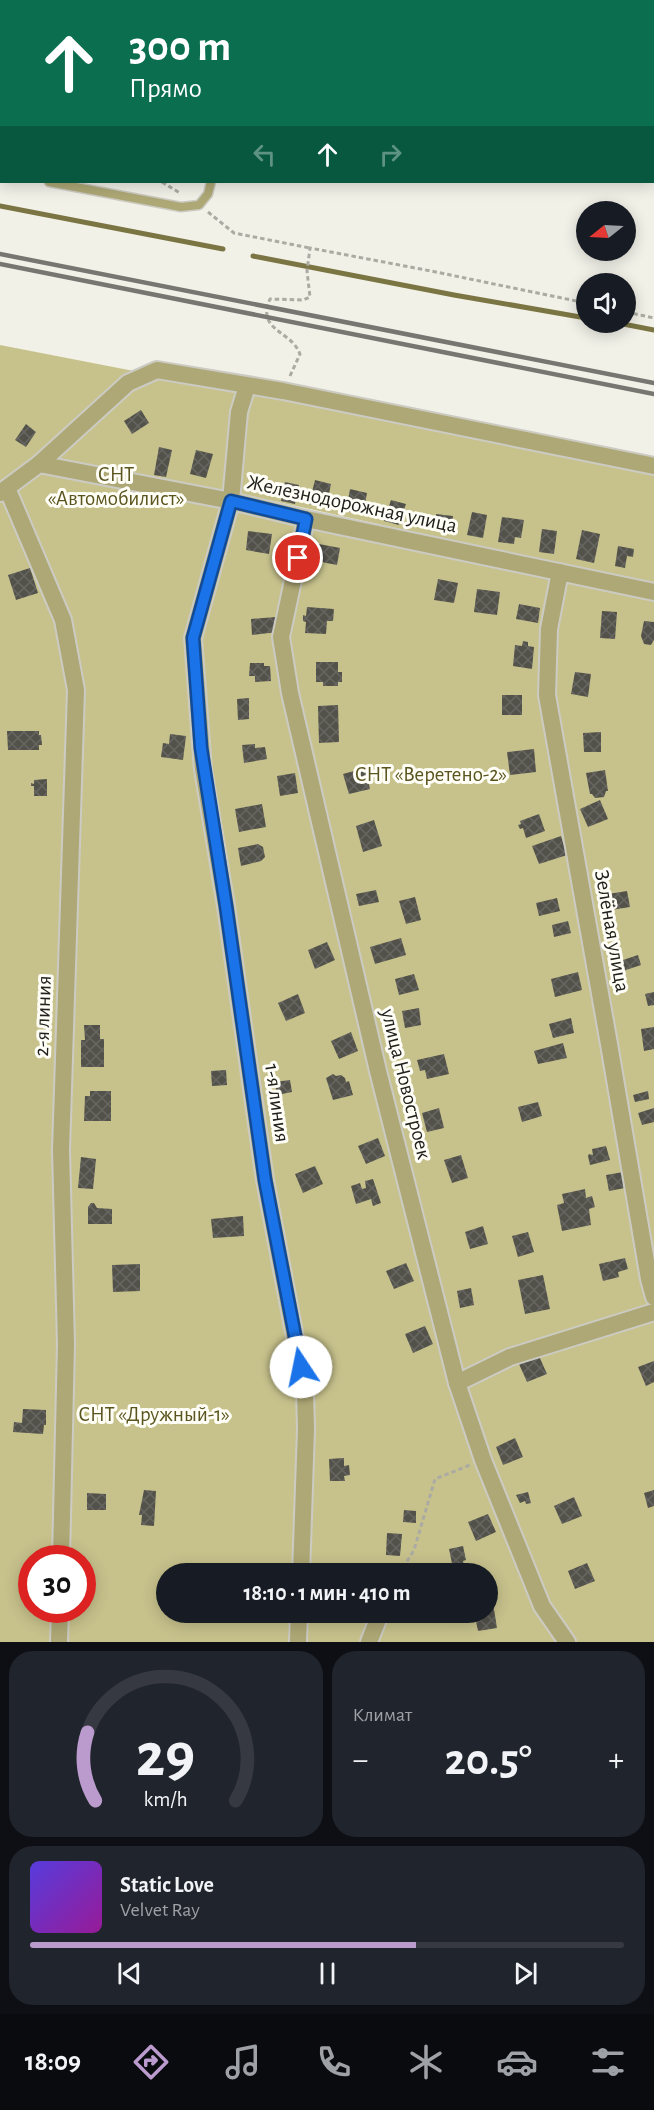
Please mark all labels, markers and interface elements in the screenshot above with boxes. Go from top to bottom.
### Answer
icon: ahead [30,24,108,102]
text: 300 m [129,26,231,68]
text: Прямо [129,75,202,102]
icon: left [248,138,281,171]
icon: ahead [311,138,344,171]
icon: right [374,138,407,171]
north arrow [576,201,636,261]
map controls [576,201,636,333]
button: sound [576,273,636,333]
park label: СНТ «Автомобилист» [47,464,185,509]
street label: Железнодорожная улица [245,471,459,537]
pin [272,532,323,583]
icon: arrive [281,541,314,574]
park label: СНТ «Веретено-2» [355,764,507,785]
street label: Зелёная улица [591,868,633,994]
street label: 2-я линия [31,975,55,1057]
street label: улица Новостроек [377,1006,435,1162]
street label: 1-я линия [261,1062,293,1144]
position arrow [269,1335,333,1399]
park label: СНТ «Дружный-1» [78,1404,230,1425]
speed limit sign: 30 [18,1545,96,1623]
text: 18:10 · 1 мин · 410 m [243,1582,411,1604]
text: Климат [353,1705,412,1725]
text: 29 [136,1725,196,1787]
text: 20.5° [444,1738,532,1783]
text: − [353,1744,368,1777]
text: + [608,1744,624,1777]
text: km/h [144,1789,188,1810]
text: Static Love [120,1874,214,1896]
text: Velvet Ray [120,1900,200,1920]
icon: previous [113,1957,146,1990]
icon: pause [311,1957,344,1990]
icon: next [509,1957,542,1990]
icon: directions [130,2041,172,2083]
icon: music [222,2041,264,2083]
icon: phone [313,2041,355,2083]
icon: climate [405,2041,447,2083]
icon: car [496,2041,538,2083]
icon: filters [587,2041,629,2083]
text: 18:09 [25,2048,81,2075]

